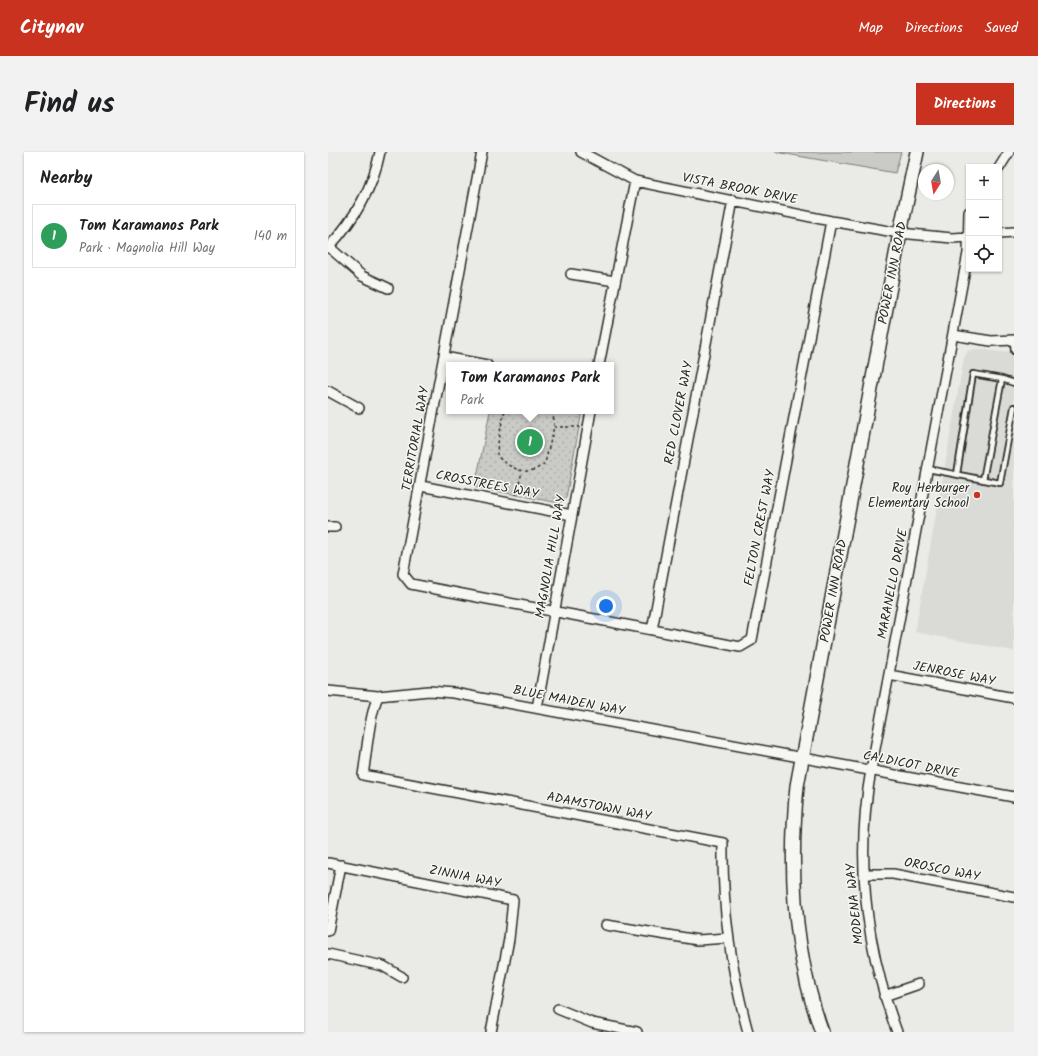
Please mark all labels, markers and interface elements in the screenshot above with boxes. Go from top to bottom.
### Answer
text: Citynav [20,13,83,43]
text: Map [858,17,883,39]
text: Directions [905,17,963,39]
text: Saved [985,17,1018,39]
text: Find us [24,82,115,127]
button: Directions [916,83,1014,125]
north arrow [918,164,954,200]
map controls [966,164,1002,272]
button: + [966,164,1002,200]
text: Nearby [40,165,92,192]
street label: VISTA BROOK DRIVE [680,168,800,211]
button: − [966,200,1002,236]
text: Tom Karamanos Park [79,214,218,238]
street label: POWER INN ROAD [873,220,913,326]
text: 1 [52,226,56,247]
text: 140 m [254,226,287,247]
button: locate [966,236,1002,272]
text: Park · Magnolia Hill Way [79,238,215,259]
street label: RED CLOVER WAY [659,359,699,466]
popup [446,362,614,414]
text: Tom Karamanos Park [460,366,600,390]
street label: TERRITORIAL WAY [396,384,436,493]
text: Park [460,390,484,411]
pin: 1 [517,427,543,457]
street label: CROSSTREES WAY [434,465,541,505]
street label: FELTON CREST WAY [738,468,782,588]
place label: Roy Herburger Elementary School [868,478,970,514]
marker: Roy Herburger Elementary School [972,490,982,500]
street label: MAGNOLIA HILL WAY [530,493,572,620]
street label: MARANELLO DRIVE [872,527,914,641]
street label: POWER INN ROAD [815,538,853,644]
your location [596,596,616,616]
street label: JENROSE WAY [911,656,997,692]
street label: BLUE MAIDEN WAY [511,680,627,722]
street label: CALDICOT DRIVE [861,745,961,785]
street label: ADAMSTOWN WAY [545,787,654,828]
street label: OROSCO WAY [902,852,982,888]
street label: ZINNIA WAY [427,860,503,894]
street label: MODENA WAY [840,862,870,946]

